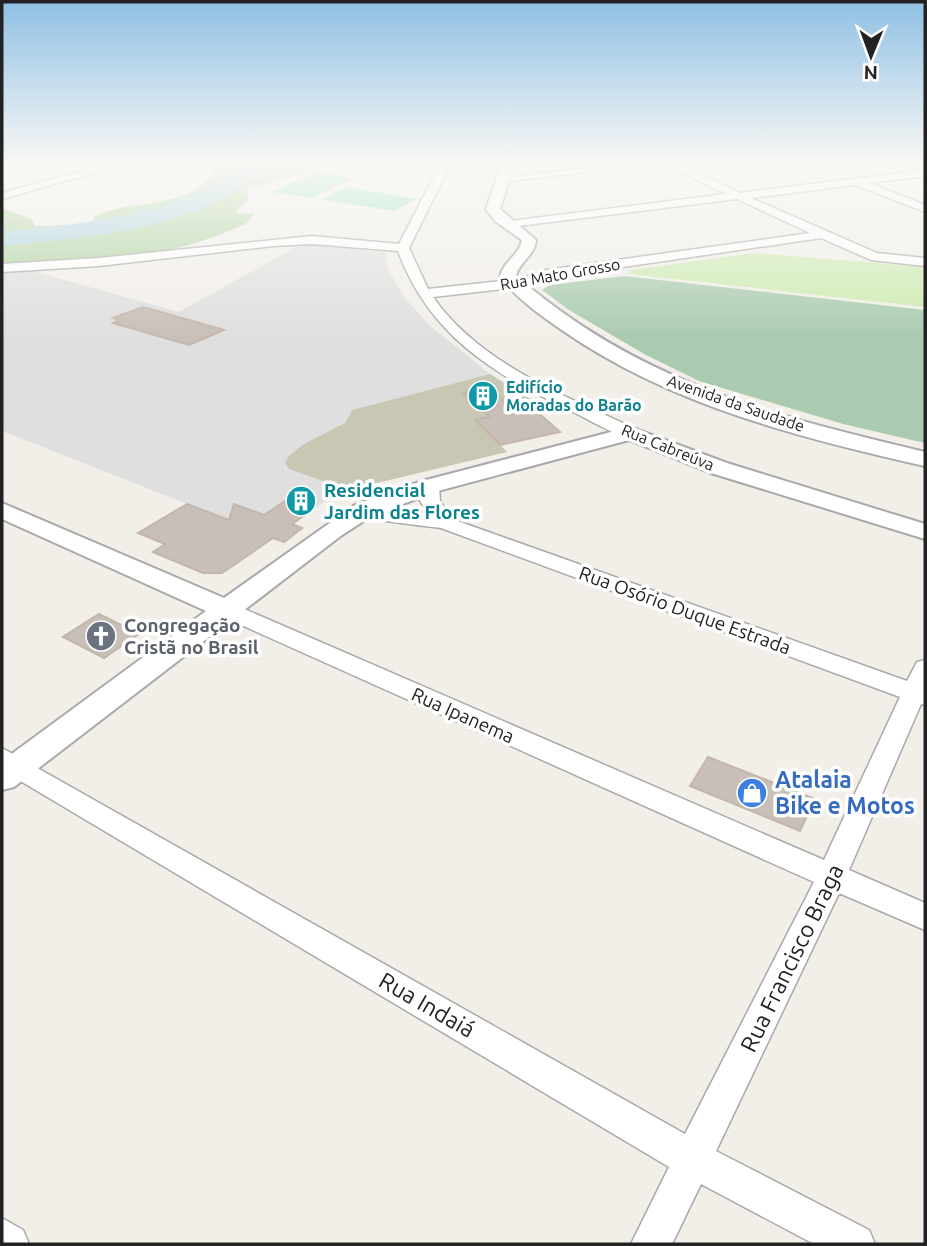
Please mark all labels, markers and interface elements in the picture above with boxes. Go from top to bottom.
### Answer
north arrow [836,21,906,91]
text: N [863,62,878,84]
street label: Rua Mato Grosso [499,255,621,293]
street label: Avenida da Saudade [665,371,807,435]
place label: Edifício Moradas do Barão [506,378,642,414]
building icon: Edifício Moradas do Barão [466,379,500,413]
street label: Rua Cabreúva [619,420,717,474]
place label: Residencial Jardim das Flores [324,479,480,523]
building icon: Residencial Jardim das Flores [284,484,318,518]
street label: Rua Osório Duque Estrada [576,561,794,659]
place label: Congregação Cristã no Brasil [124,614,259,658]
church icon: Congregação Cristã no Brasil [84,619,118,653]
street label: Rua Ipanema [408,683,518,747]
place label: Atalaia Bike e Motos [775,767,915,818]
shop icon: Atalaia Bike e Motos [735,776,769,810]
street label: Rua Francisco Braga [735,860,848,1056]
street label: Rua Indaiá [375,967,480,1042]

